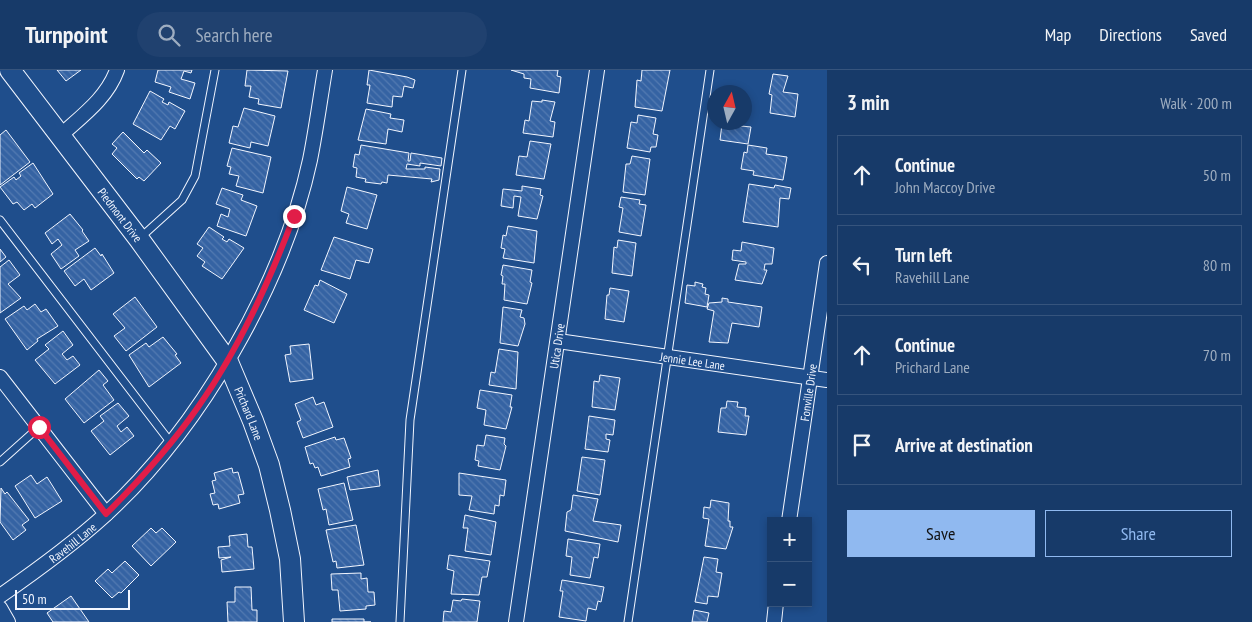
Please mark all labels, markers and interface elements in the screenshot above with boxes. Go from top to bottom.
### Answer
search box [137,12,487,57]
text: Turnpoint [25,19,107,50]
icon: search [155,21,183,49]
text: Search here [195,23,273,47]
text: Map [1045,23,1071,46]
text: Directions [1099,23,1162,46]
text: Saved [1190,23,1227,46]
north arrow [707,85,752,130]
text: 3 min [847,89,889,116]
text: Walk · 200 m [1160,93,1232,113]
text: Continue [895,153,955,177]
icon: ahead [848,161,876,189]
text: 50 m [1203,165,1231,185]
text: John Maccoy Drive [895,177,995,197]
street label: Piedmont Drive [95,185,146,245]
route end [283,205,306,228]
text: Turn left [895,243,952,267]
icon: left [848,251,876,279]
text: 80 m [1203,255,1231,275]
text: Ravehill Lane [895,267,970,287]
street label: Utica Drive [546,322,567,370]
text: Continue [895,333,955,357]
icon: ahead [848,341,876,369]
text: 70 m [1203,345,1231,365]
street label: Jennie Lee Lane [658,348,726,373]
text: Prichard Lane [895,357,970,377]
street label: Fonville Drive [796,363,820,422]
street label: Prichard Lane [232,384,267,442]
route start [28,416,51,439]
icon: arrive [848,431,876,459]
text: Arrive at destination [895,433,1033,457]
button: Save [847,510,1035,557]
button: Share [1045,510,1232,557]
map controls [767,517,812,607]
button: + [767,517,812,562]
street label: Ravehill Lane [46,519,99,566]
button: − [767,562,812,607]
scale bar [15,587,130,610]
text: 50 m [22,590,47,608]

